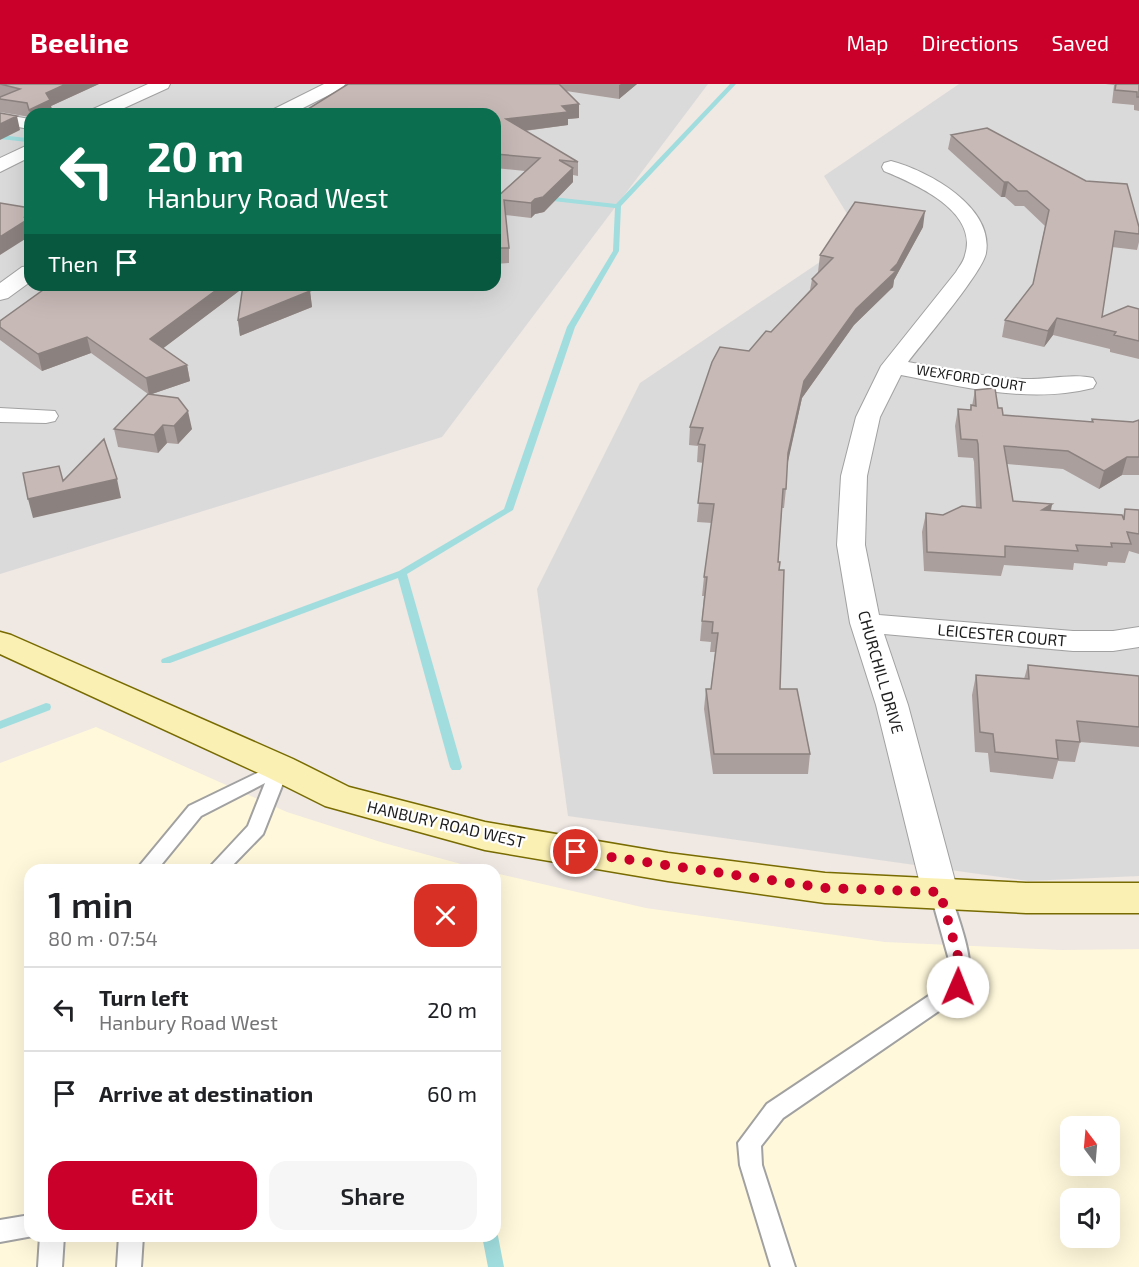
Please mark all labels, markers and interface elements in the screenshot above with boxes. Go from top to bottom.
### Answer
text: Beeline [30,25,129,59]
text: Map [846,30,889,55]
text: Directions [922,30,1018,55]
text: Saved [1051,30,1109,55]
text: 20 m [147,130,244,180]
icon: left [48,132,126,210]
text: Hanbury Road West [147,181,388,213]
icon: arrive [110,246,143,279]
text: Then [48,250,98,276]
street label: WEXFORD COURT [915,360,1027,395]
street label: CHURCHILL DRIVE [855,608,908,736]
street label: LEICESTER COURT [937,619,1067,650]
street label: HANBURY ROAD WEST [365,796,527,851]
pin [550,826,601,877]
icon: arrive [559,835,592,868]
text: 1 min [48,882,133,925]
button: close [414,884,477,947]
text: 80 m · 07:54 [48,926,158,950]
position arrow [926,955,990,1019]
text: Turn left [99,984,188,1010]
icon: left [48,993,81,1026]
text: 20 m [427,996,477,1022]
text: Hanbury Road West [99,1010,278,1034]
icon: arrive [48,1077,81,1110]
text: Arrive at destination [99,1080,313,1106]
text: 60 m [427,1080,477,1106]
north arrow [1060,1116,1120,1176]
map controls [1060,1116,1120,1248]
button: Exit [48,1161,257,1230]
button: Share [269,1161,477,1230]
button: sound [1060,1188,1120,1248]

